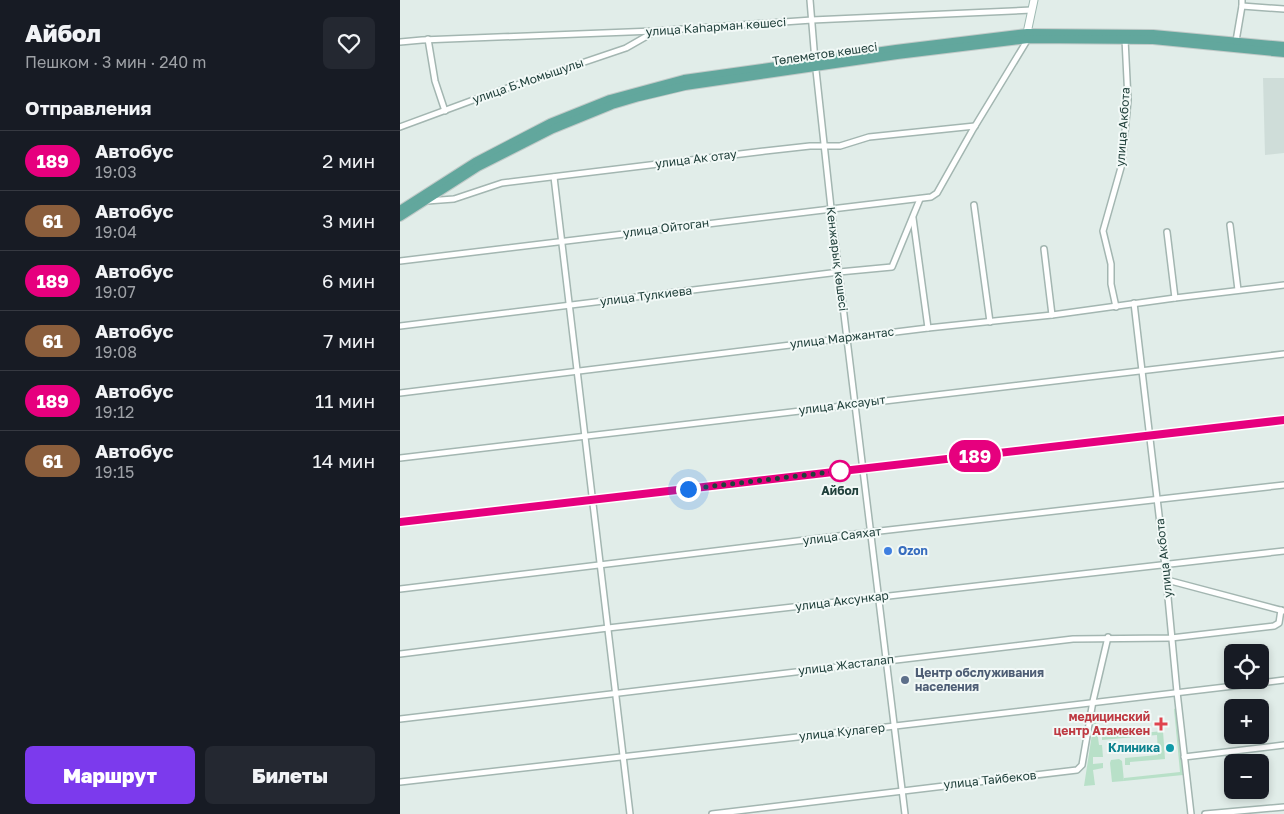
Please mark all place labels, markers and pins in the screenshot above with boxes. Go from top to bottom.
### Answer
marker: Айбол [829,460,851,482]
place label: Айбол [821,483,859,498]
place label: Ozon [898,543,928,558]
marker: Ozon [882,545,894,557]
place label: Центр обслуживания населения [915,665,1044,694]
marker: Центр обслуживания населения [899,674,911,686]
place label: медицинский центр Атамекен [1054,709,1150,738]
marker: медицинский центр Атамекен [1154,717,1168,731]
place label: Клиника [1108,740,1160,755]
marker: Клиника [1164,742,1176,754]

